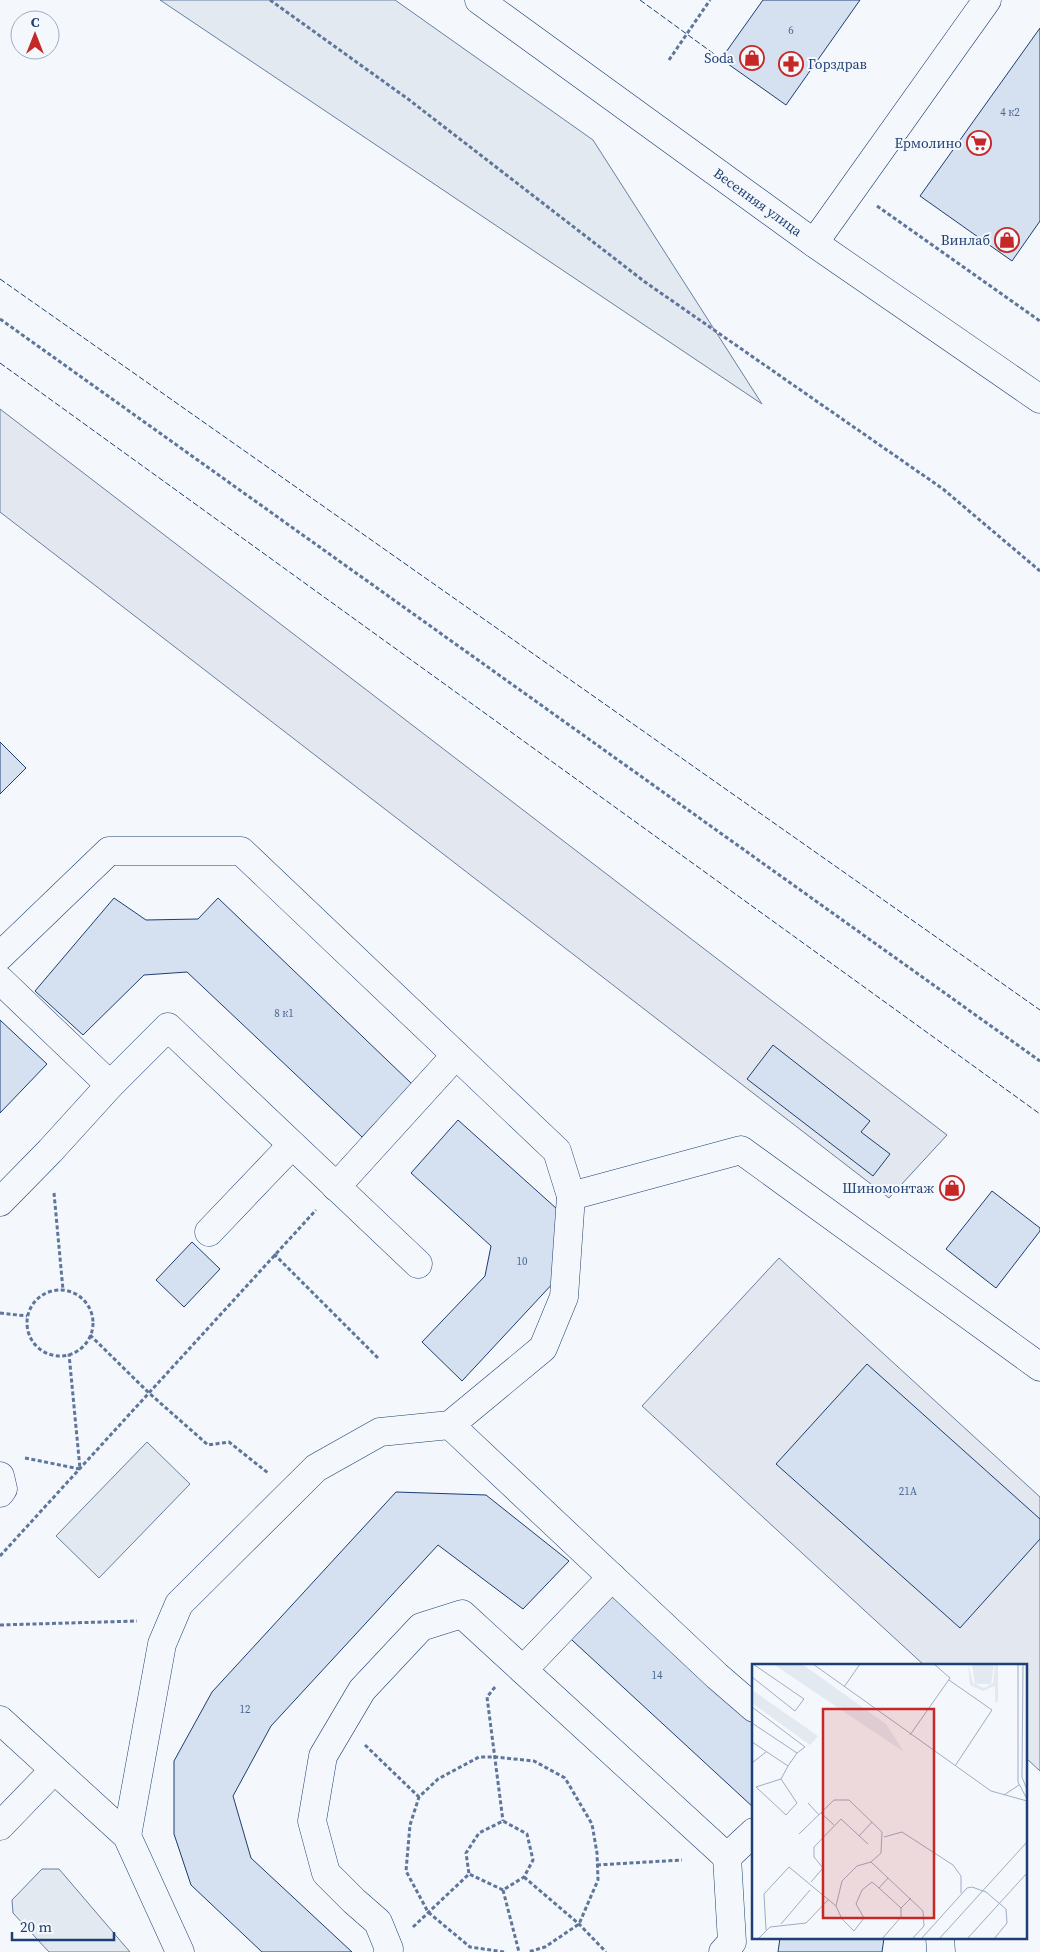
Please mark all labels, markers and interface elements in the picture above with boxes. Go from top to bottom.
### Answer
north arrow [10,10,60,60]
text: С [31,12,40,32]
house number: 6 [788,23,794,38]
shop icon: Soda [739,45,765,71]
place label: Soda [704,48,735,68]
pharmacy icon: Горздрав [778,51,804,77]
place label: Горздрав [808,54,867,74]
house number: 4 к2 [1000,105,1020,120]
supermarket icon: Ермолино [966,130,992,156]
place label: Ермолино [895,133,962,153]
street label: Весенняя улица [710,163,807,242]
shop icon: Винлаб [994,227,1020,253]
place label: Винлаб [941,230,990,250]
house number: 8 к1 [274,1006,294,1021]
shop icon: Шиномонтаж [939,1175,965,1201]
place label: Шиномонтаж [842,1178,934,1198]
house number: 10 [517,1254,528,1269]
house number: 21А [899,1484,918,1499]
inset map [752,1664,1028,1940]
house number: 14 [652,1668,663,1683]
house number: 12 [240,1702,251,1717]
scale bar [12,1910,115,1942]
text: 20 m [20,1916,52,1937]

